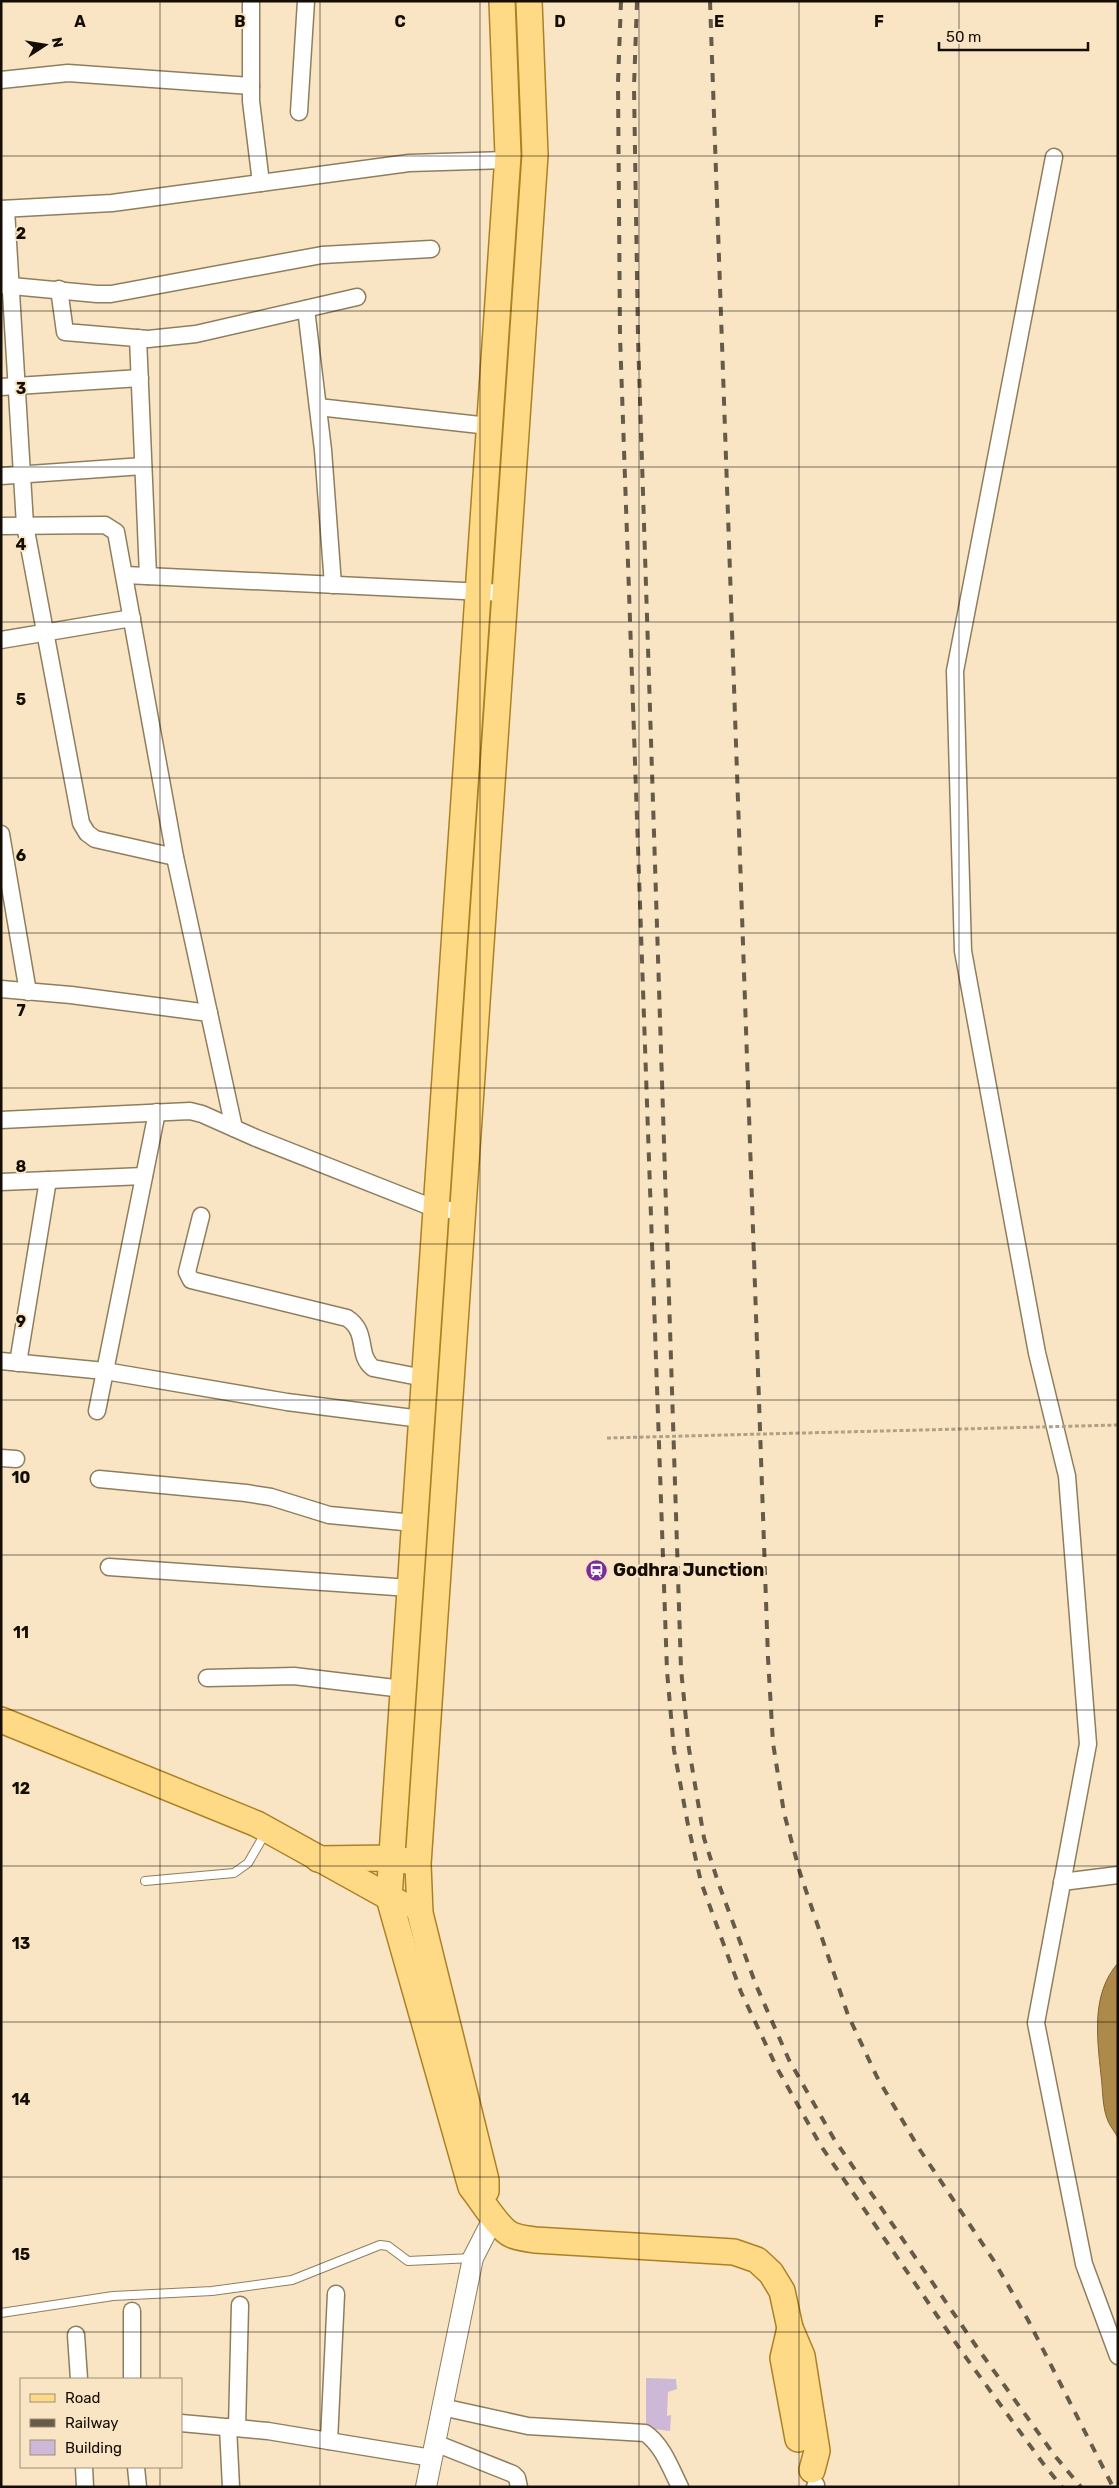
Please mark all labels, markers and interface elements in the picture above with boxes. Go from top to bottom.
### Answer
text: A [74,12,86,31]
text: B [234,12,246,31]
text: C [394,12,406,31]
text: D [554,12,566,31]
text: E [714,12,724,31]
text: F [874,12,884,31]
north arrow [20,20,70,70]
scale bar [939,20,1088,52]
text: 50 m [946,28,981,46]
text: N [48,36,67,49]
text: 2 [16,224,26,243]
text: 3 [16,379,26,398]
text: 4 [16,535,27,554]
text: 5 [16,690,26,709]
text: 6 [16,846,26,865]
text: 7 [16,1001,26,1020]
text: 8 [16,1157,27,1176]
text: 9 [16,1312,26,1331]
text: 10 [12,1468,31,1487]
station icon: Godhra Junction [585,1558,609,1582]
place label: Godhra Junction [613,1559,764,1581]
text: 11 [13,1623,29,1642]
text: 12 [12,1779,30,1798]
text: 13 [12,1934,30,1953]
text: 14 [12,2090,31,2109]
text: 15 [12,2245,30,2264]
legend [20,2378,182,2468]
text: Road [65,2389,101,2407]
text: Railway [65,2414,119,2432]
text: Building [65,2439,122,2457]

